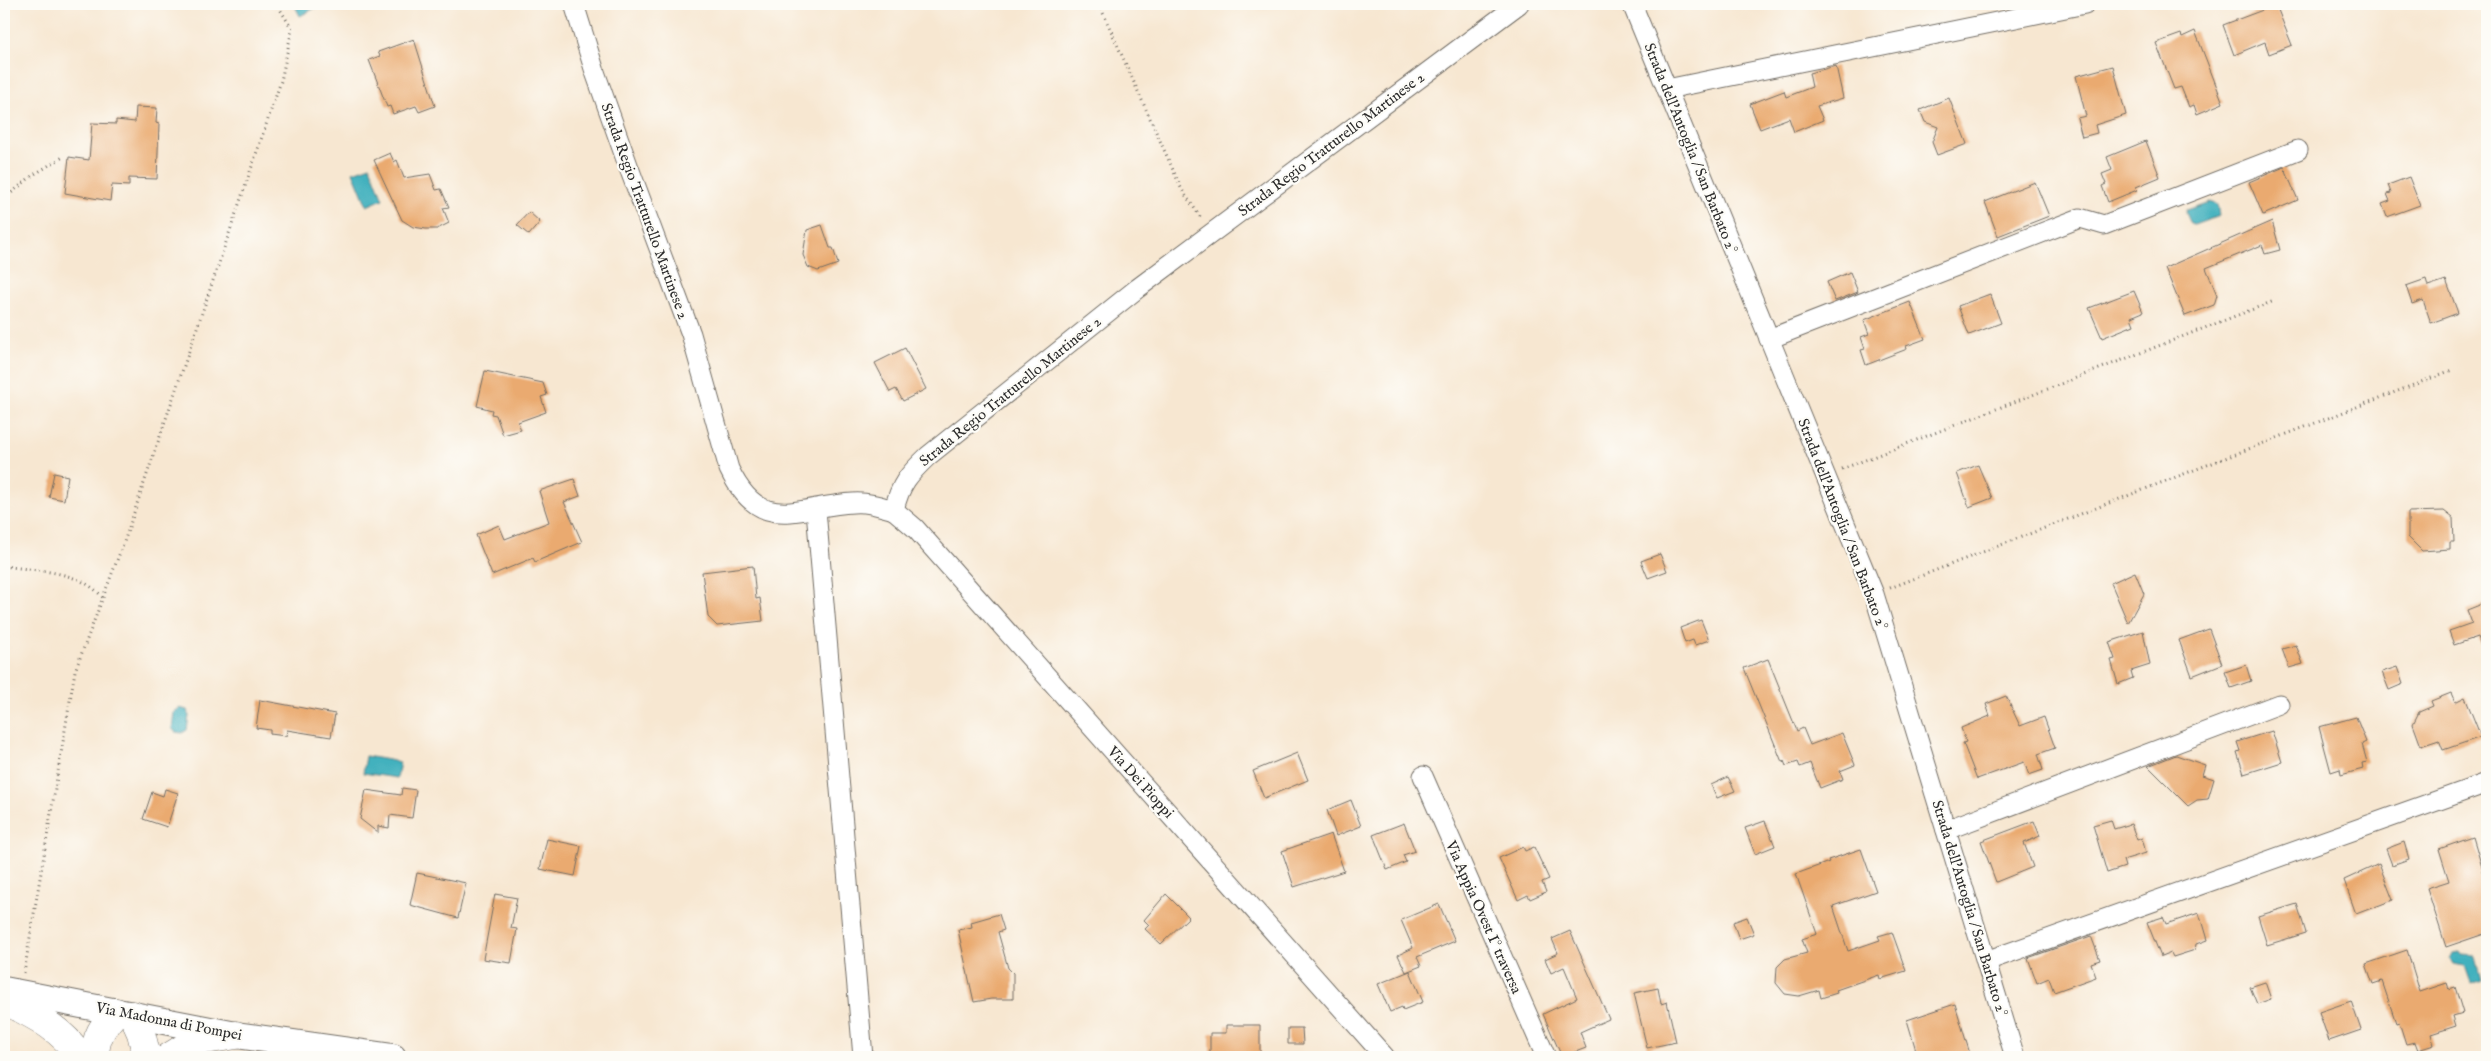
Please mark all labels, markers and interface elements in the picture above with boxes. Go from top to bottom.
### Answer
street label: Strada dell'Antoglia / San Barbato 2° [1640,40,1742,256]
street label: Strada Regio Tratturello Martinese 2 [1234,68,1428,221]
street label: Strada Regio Tratturello Martinese 2 [597,101,693,322]
street label: Strada Regio Tratturello Martinese 2 [916,312,1105,471]
street label: Strada dell'Antoglia / San Barbato 2° [1793,416,1892,633]
street label: Via Dei Pioppi [1103,742,1178,822]
street label: Strada dell'Antoglia / San Barbato 2° [1928,798,2012,1019]
street label: Via Appia Ovest I° traversa [1441,837,1526,997]
street label: Via Madonna di Pompei [93,998,244,1045]

